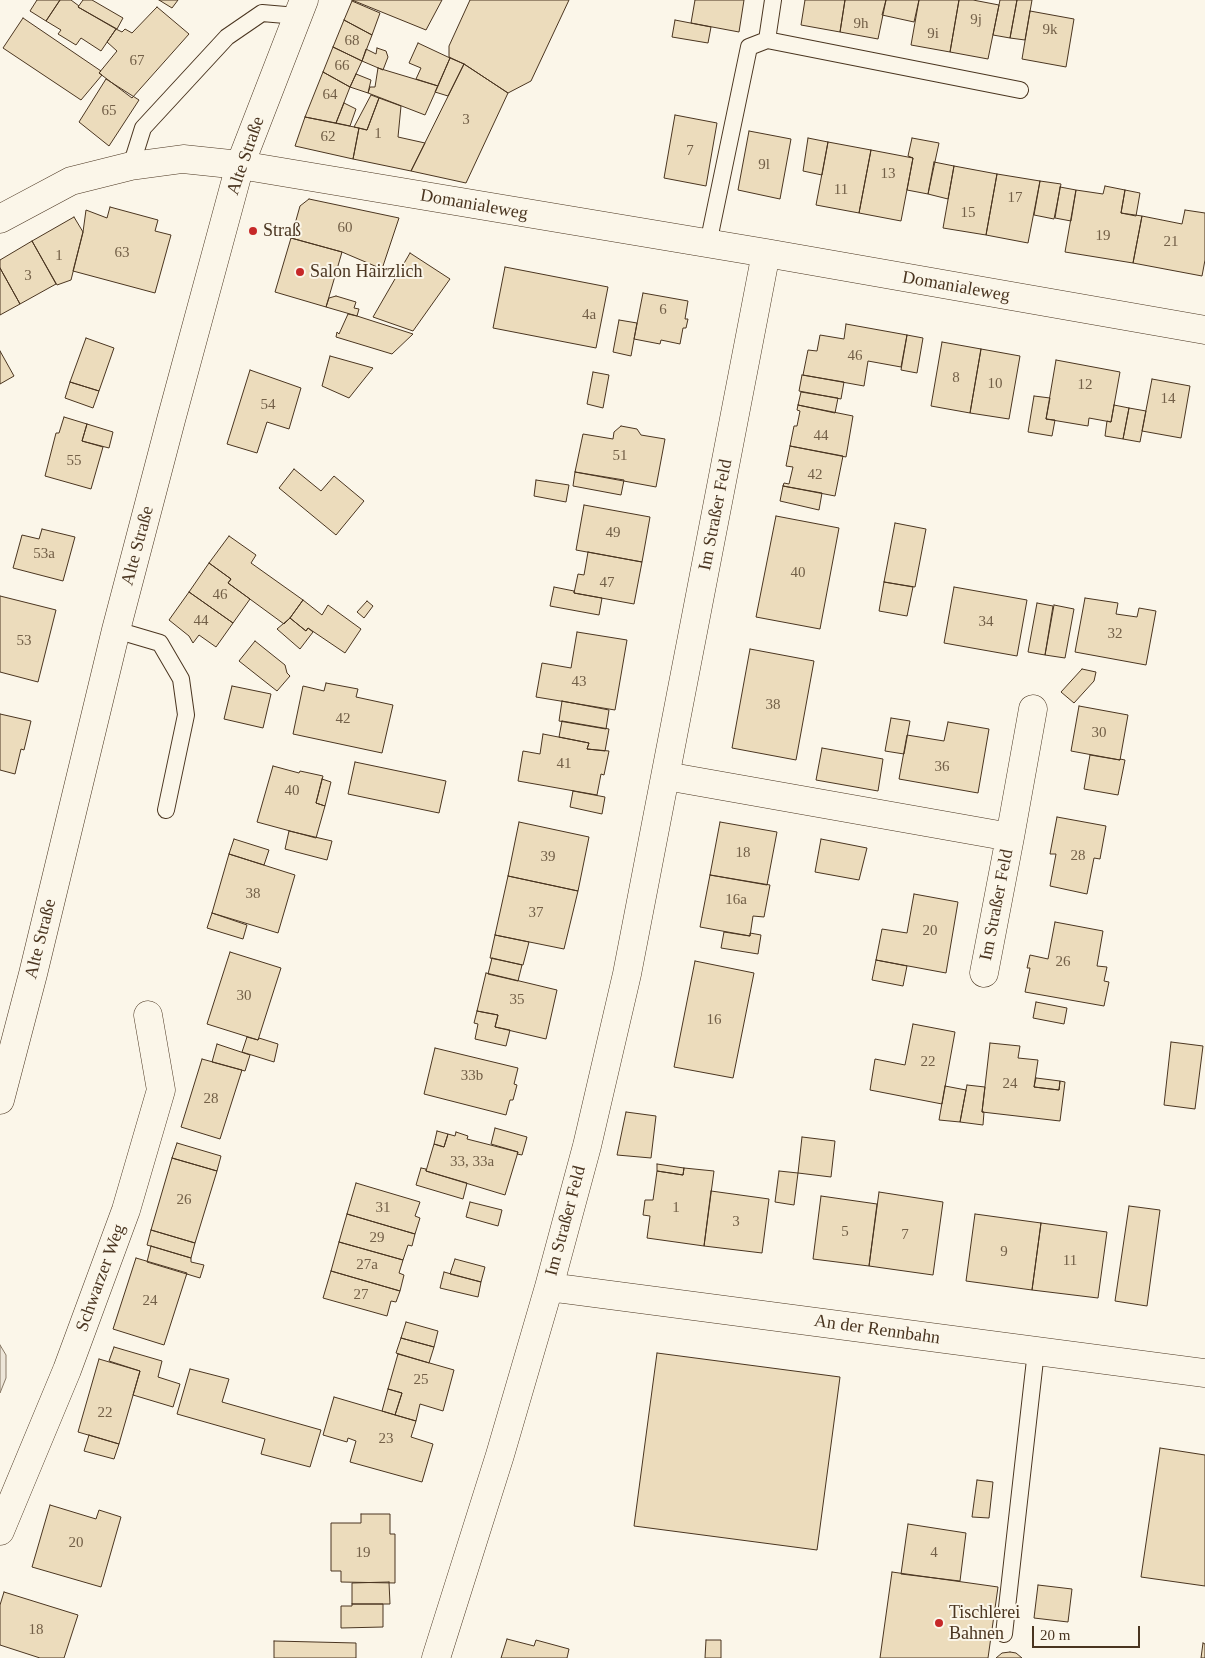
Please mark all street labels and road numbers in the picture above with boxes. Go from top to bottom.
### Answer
street label: Alte Straße [223,114,269,198]
street label: Domanialeweg [418,185,530,225]
street label: Domanialeweg [900,267,1012,307]
street label: Im Straßer Feld [695,457,737,573]
street label: Alte Straße [117,504,159,588]
street label: Im Straßer Feld [976,847,1018,963]
street label: Alte Straße [21,897,61,981]
street label: Im Straßer Feld [541,1164,591,1278]
street label: Schwarzer Weg [72,1221,130,1335]
street label: An der Rennbahn [813,1310,941,1350]

